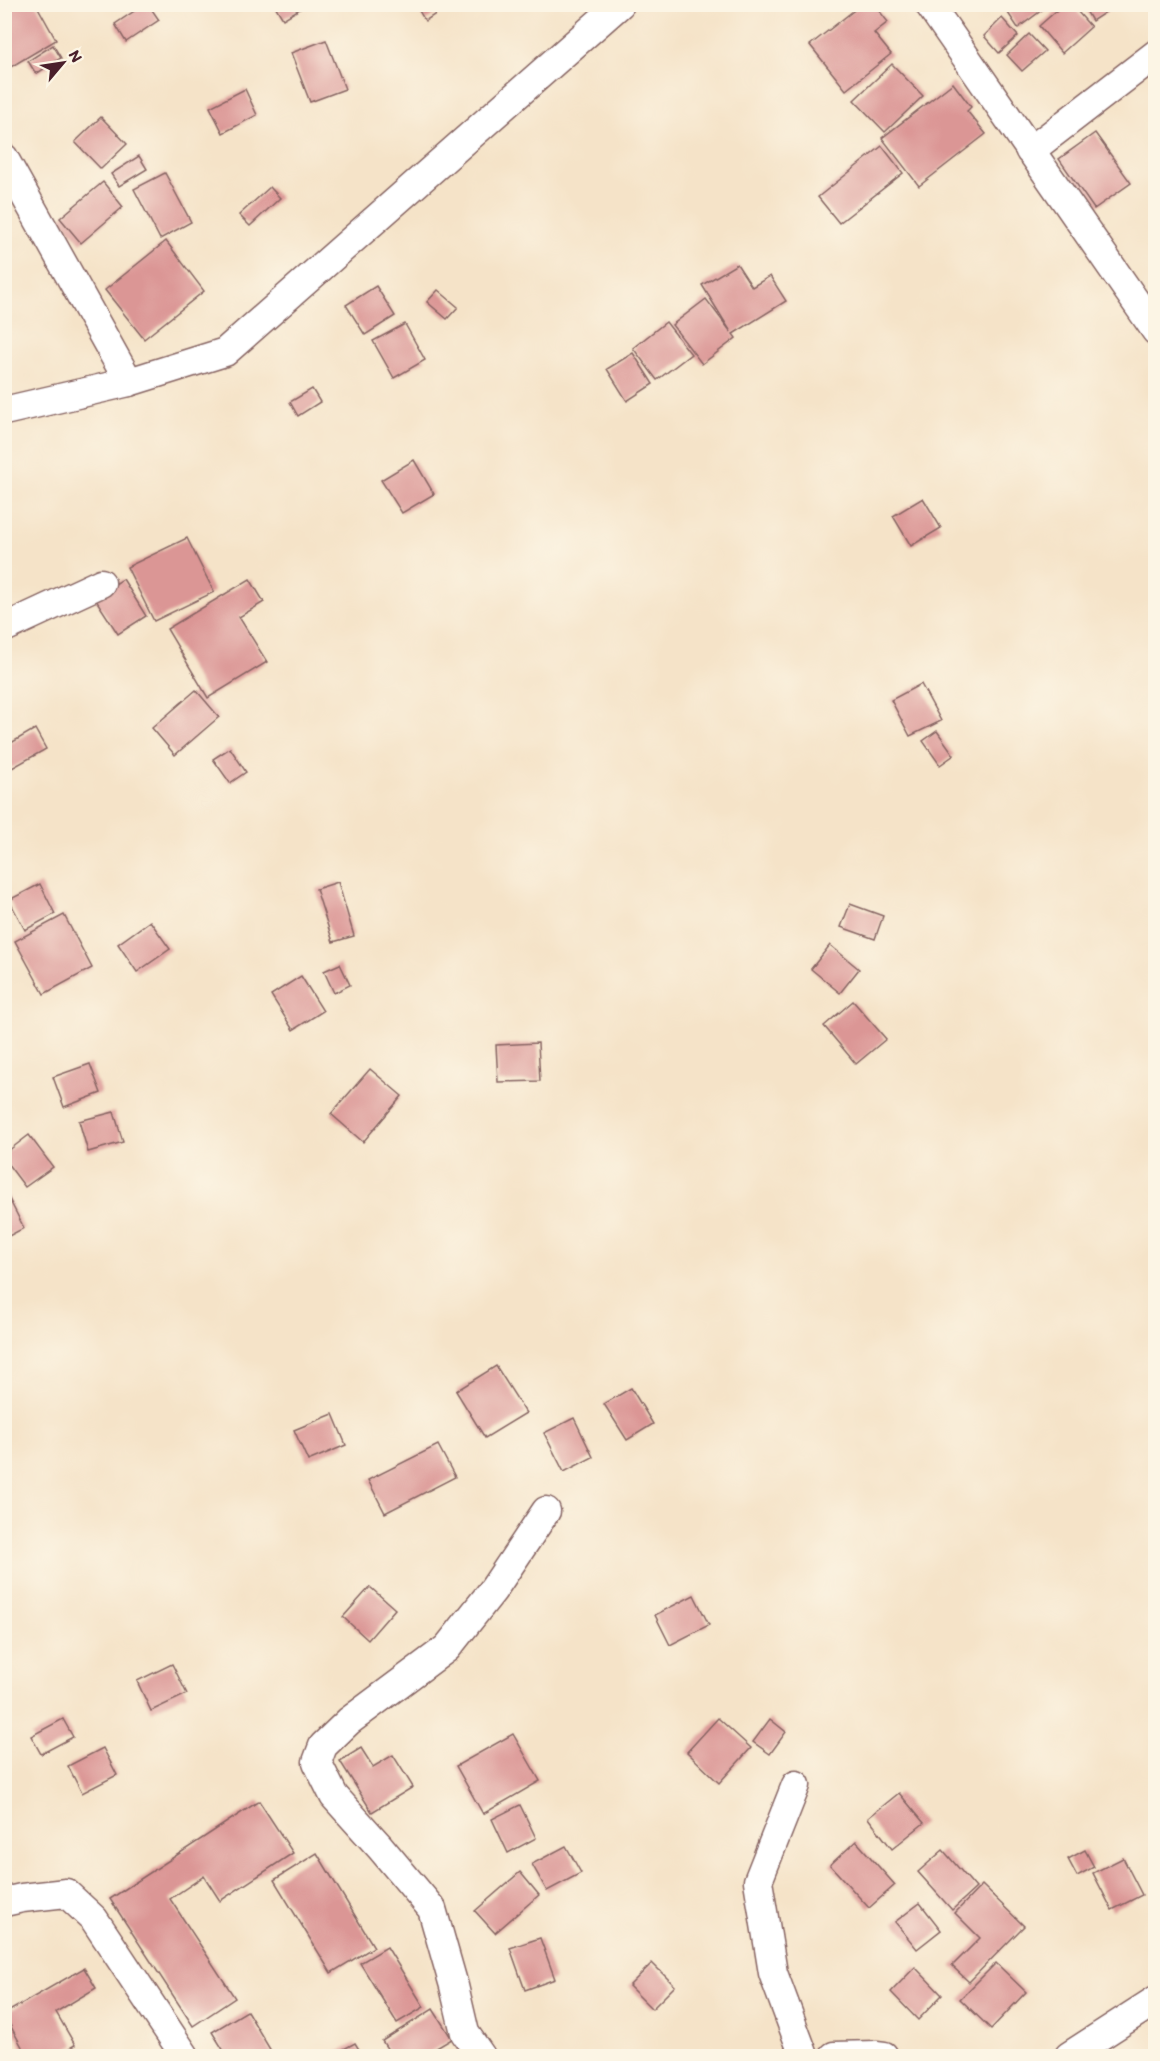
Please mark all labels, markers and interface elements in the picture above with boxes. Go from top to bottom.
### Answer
north arrow [33,33,93,93]
text: N [65,47,87,65]

